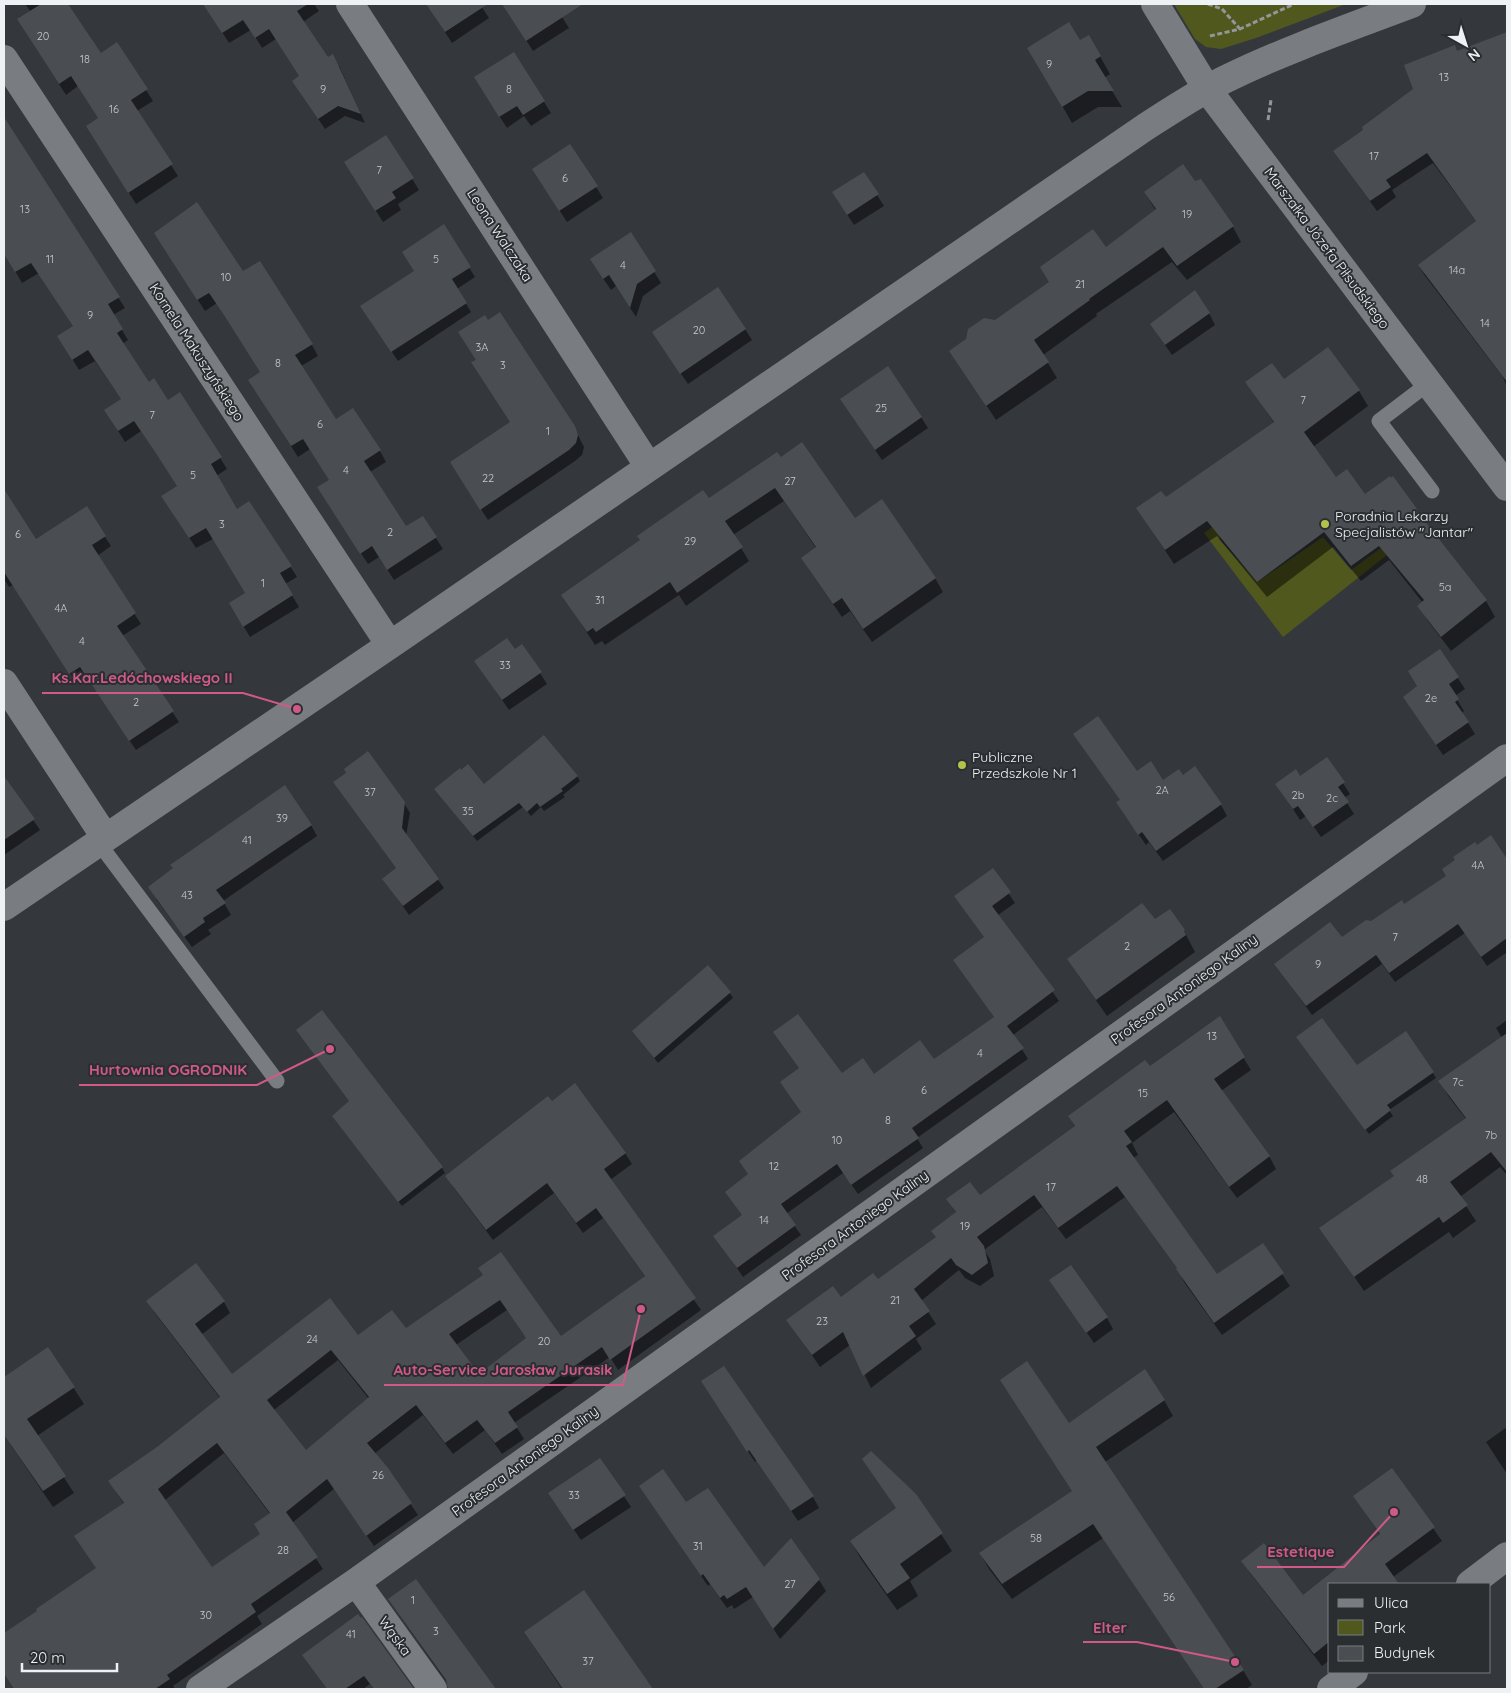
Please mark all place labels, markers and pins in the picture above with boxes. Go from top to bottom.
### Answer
place label: Poradnia Lekarzy Specjalistów "Jantar" [1335,507,1473,541]
marker: Poradnia Lekarzy Specjalistów "Jantar" [1319,518,1331,530]
callout: Ks.Kar.Ledóchowskiego II [42,663,243,693]
place label: Publiczne Przedszkole Nr 1 [972,748,1077,782]
marker: Publiczne Przedszkole Nr 1 [956,759,968,771]
callout: Hurtownia OGRODNIK [79,1055,257,1085]
callout: Auto-Service Jarosław Jurasik [384,1355,623,1385]
callout: Estetique [1257,1537,1344,1567]
callout: Elter [1083,1612,1137,1642]

